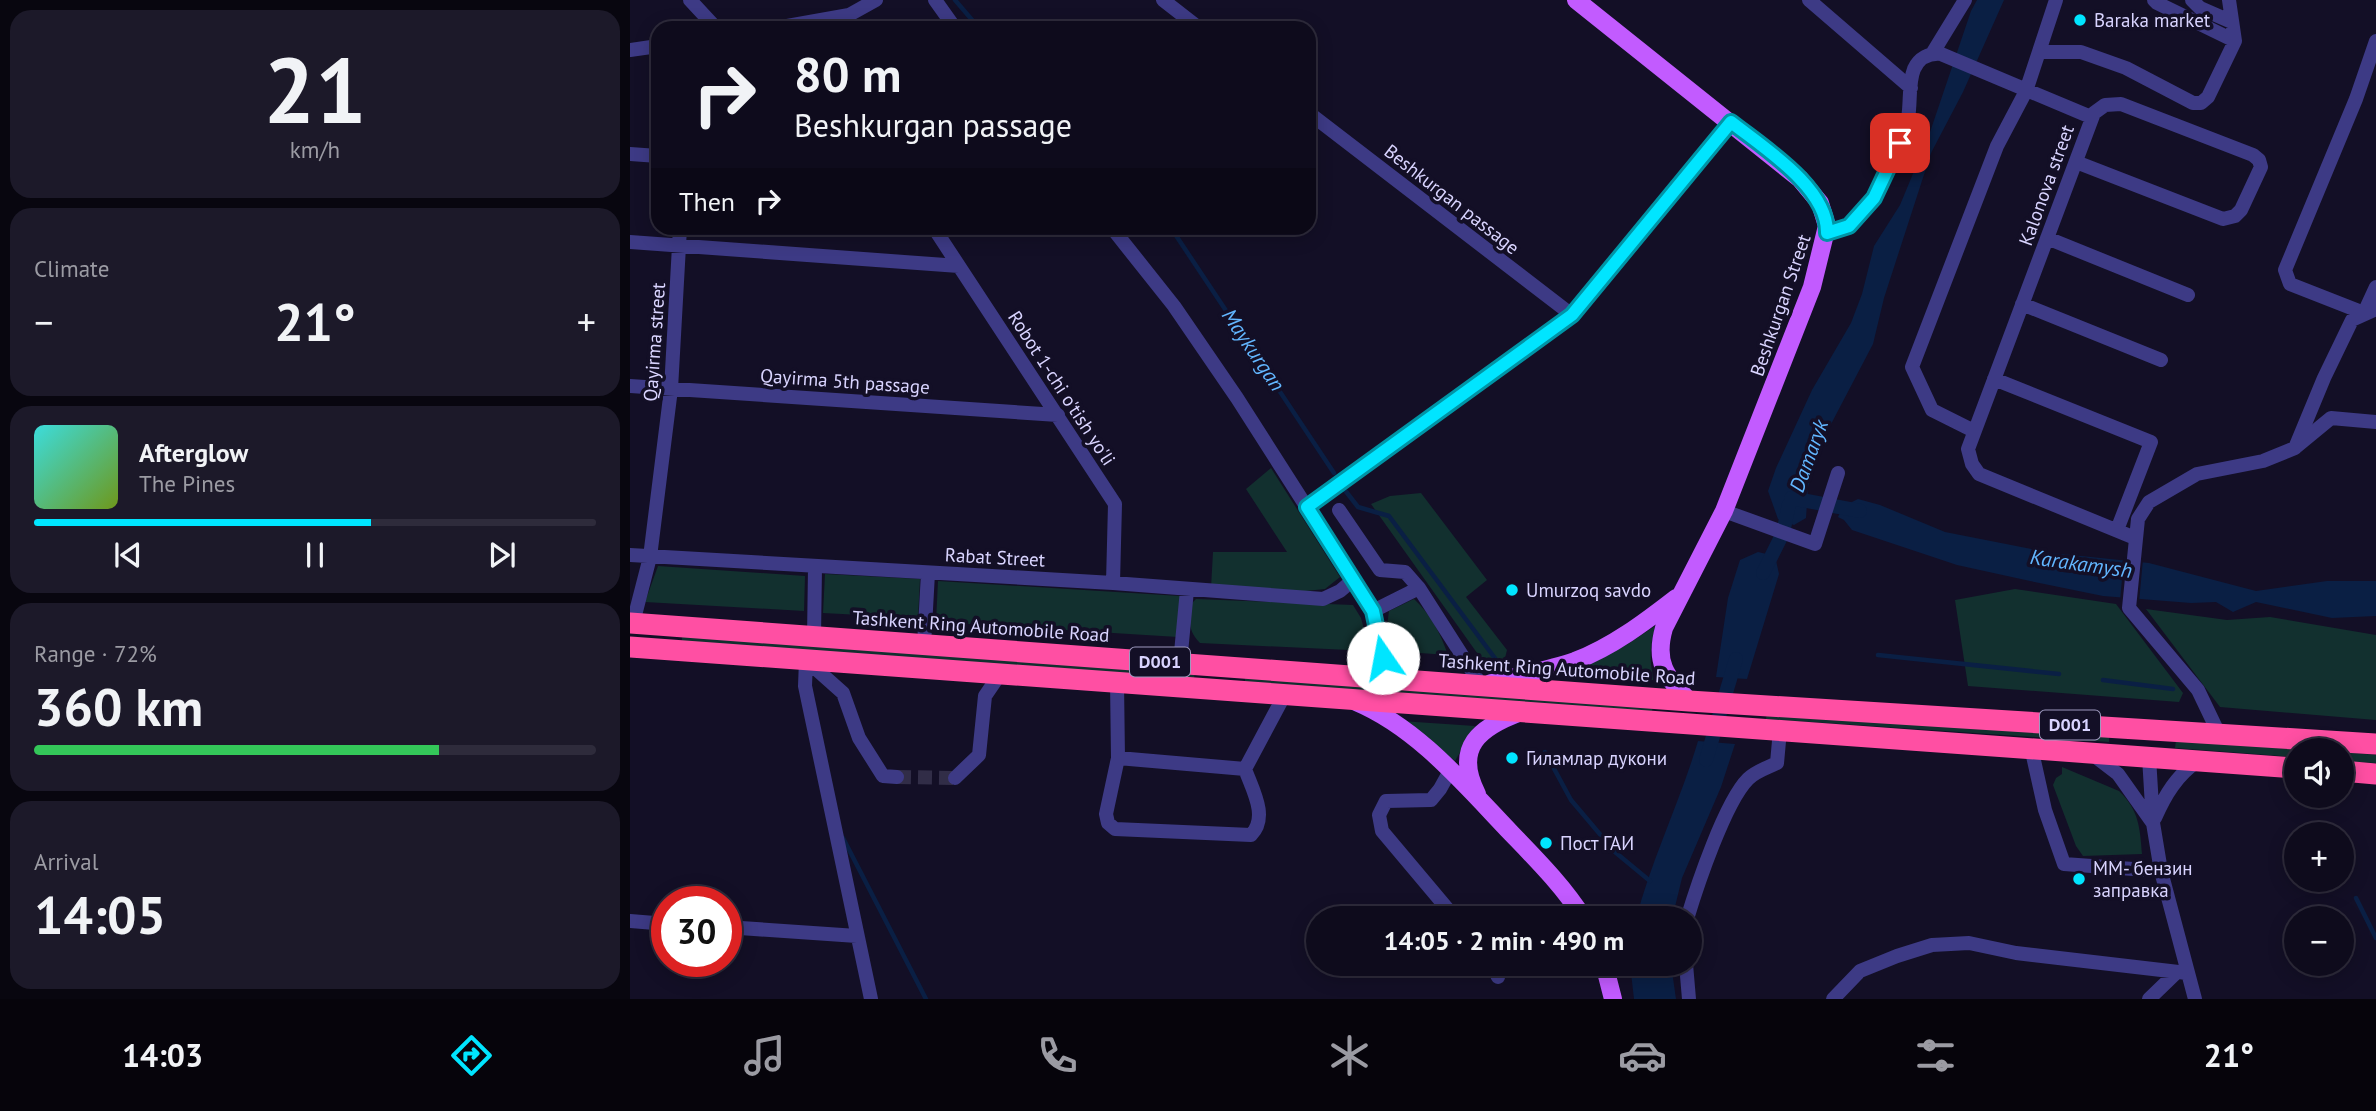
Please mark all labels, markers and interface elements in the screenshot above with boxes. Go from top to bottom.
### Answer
place label: Baraka market [2094,8,2211,32]
marker: Baraka market [2072,12,2088,28]
text: 21 [263,30,367,148]
text: 80 m [794,42,901,106]
icon: right [679,49,770,140]
text: Beshkurgan passage [794,104,1072,146]
pin [1870,113,1930,173]
street label: Kalonova street [2013,121,2079,249]
icon: arrive [1881,124,1919,162]
text: km/h [290,135,340,164]
street label: Beshkurgan passage [1380,139,1524,259]
icon: right [749,182,787,220]
text: Then [679,185,735,218]
street label: Beshkurgan Street [1744,230,1816,379]
text: Climate [34,254,109,283]
street label: Qayirma street [638,281,670,402]
text: 21° [274,288,356,355]
text: − [34,297,53,346]
text: + [577,297,596,346]
water label: Maykurgan [1216,303,1291,396]
street label: Robot 1-chi o'tish yo'li [1003,306,1121,470]
street label: Qayirma 5th passage [759,363,931,399]
water label: Damaryk [1783,414,1835,496]
text: Afterglow [139,436,248,469]
text: The Pines [139,469,235,498]
icon: previous [109,536,147,574]
icon: pause [296,536,334,574]
icon: next [483,536,521,574]
street label: Rabat Street [944,542,1046,572]
water label: Karakamysh [2028,543,2134,584]
place label: Umurzoq savdo [1526,578,1651,602]
marker: Umurzoq savdo [1504,582,1520,598]
street label: Tashkent Ring Automobile Road [852,605,1110,647]
position arrow [1346,621,1420,695]
text: Range · 72% [34,639,157,668]
road number: D001 [1130,648,1190,676]
street label: Tashkent Ring Automobile Road [1438,648,1696,690]
text: 360 km [34,673,203,740]
road number: D001 [2040,710,2100,740]
map controls [2284,738,2354,976]
button: sound [2284,738,2354,808]
place label: Гиламлар дукони [1526,746,1667,770]
marker: Гиламлар дукони [1504,750,1520,766]
button: + [2284,822,2354,892]
place label: Пост ГАИ [1560,831,1634,855]
marker: Пост ГАИ [1538,835,1554,851]
text: Arrival [34,847,98,876]
place label: ММ- бензин заправка [2093,856,2193,902]
marker: ММ- бензин заправка [2071,871,2087,887]
text: 14:05 [34,881,166,948]
speed limit sign: 30 [651,886,742,977]
button: − [2284,906,2354,976]
text: 14:05 · 2 min · 490 m [1384,924,1624,957]
icon: directions [447,1031,496,1080]
icon: music [740,1031,789,1080]
icon: phone [1033,1031,1082,1080]
icon: climate [1325,1031,1374,1080]
icon: car [1618,1031,1667,1080]
icon: filters [1911,1031,1960,1080]
text: 14:03 [122,1034,203,1076]
text: 21° [2204,1034,2254,1076]

